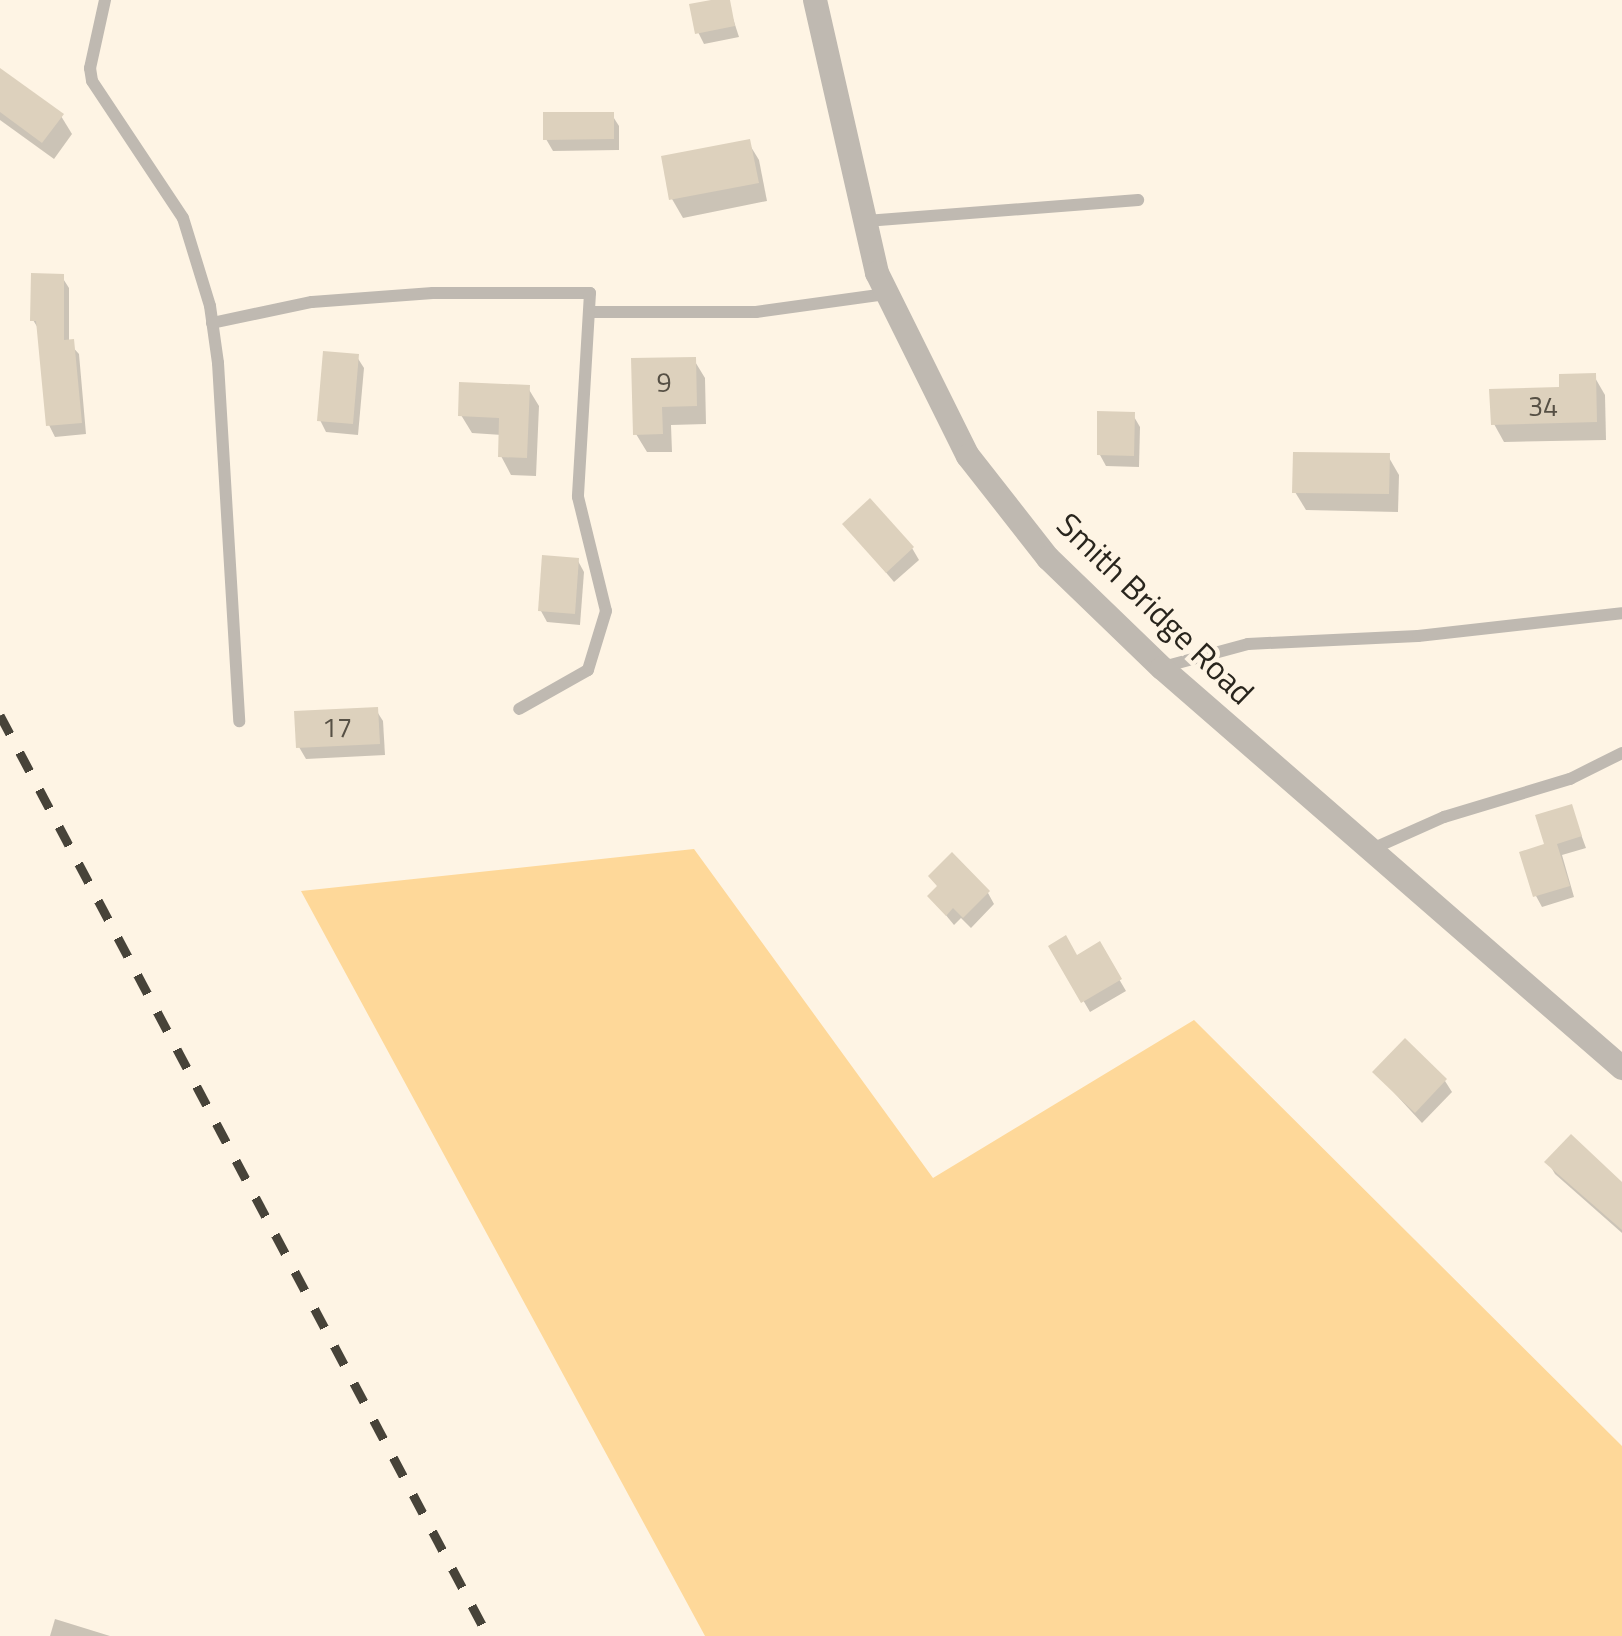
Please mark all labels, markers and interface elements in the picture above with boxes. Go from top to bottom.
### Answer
house number: 9 [656,366,672,398]
house number: 34 [1528,390,1558,422]
street label: Smith Bridge Road [1048,505,1262,713]
house number: 17 [322,711,352,743]

